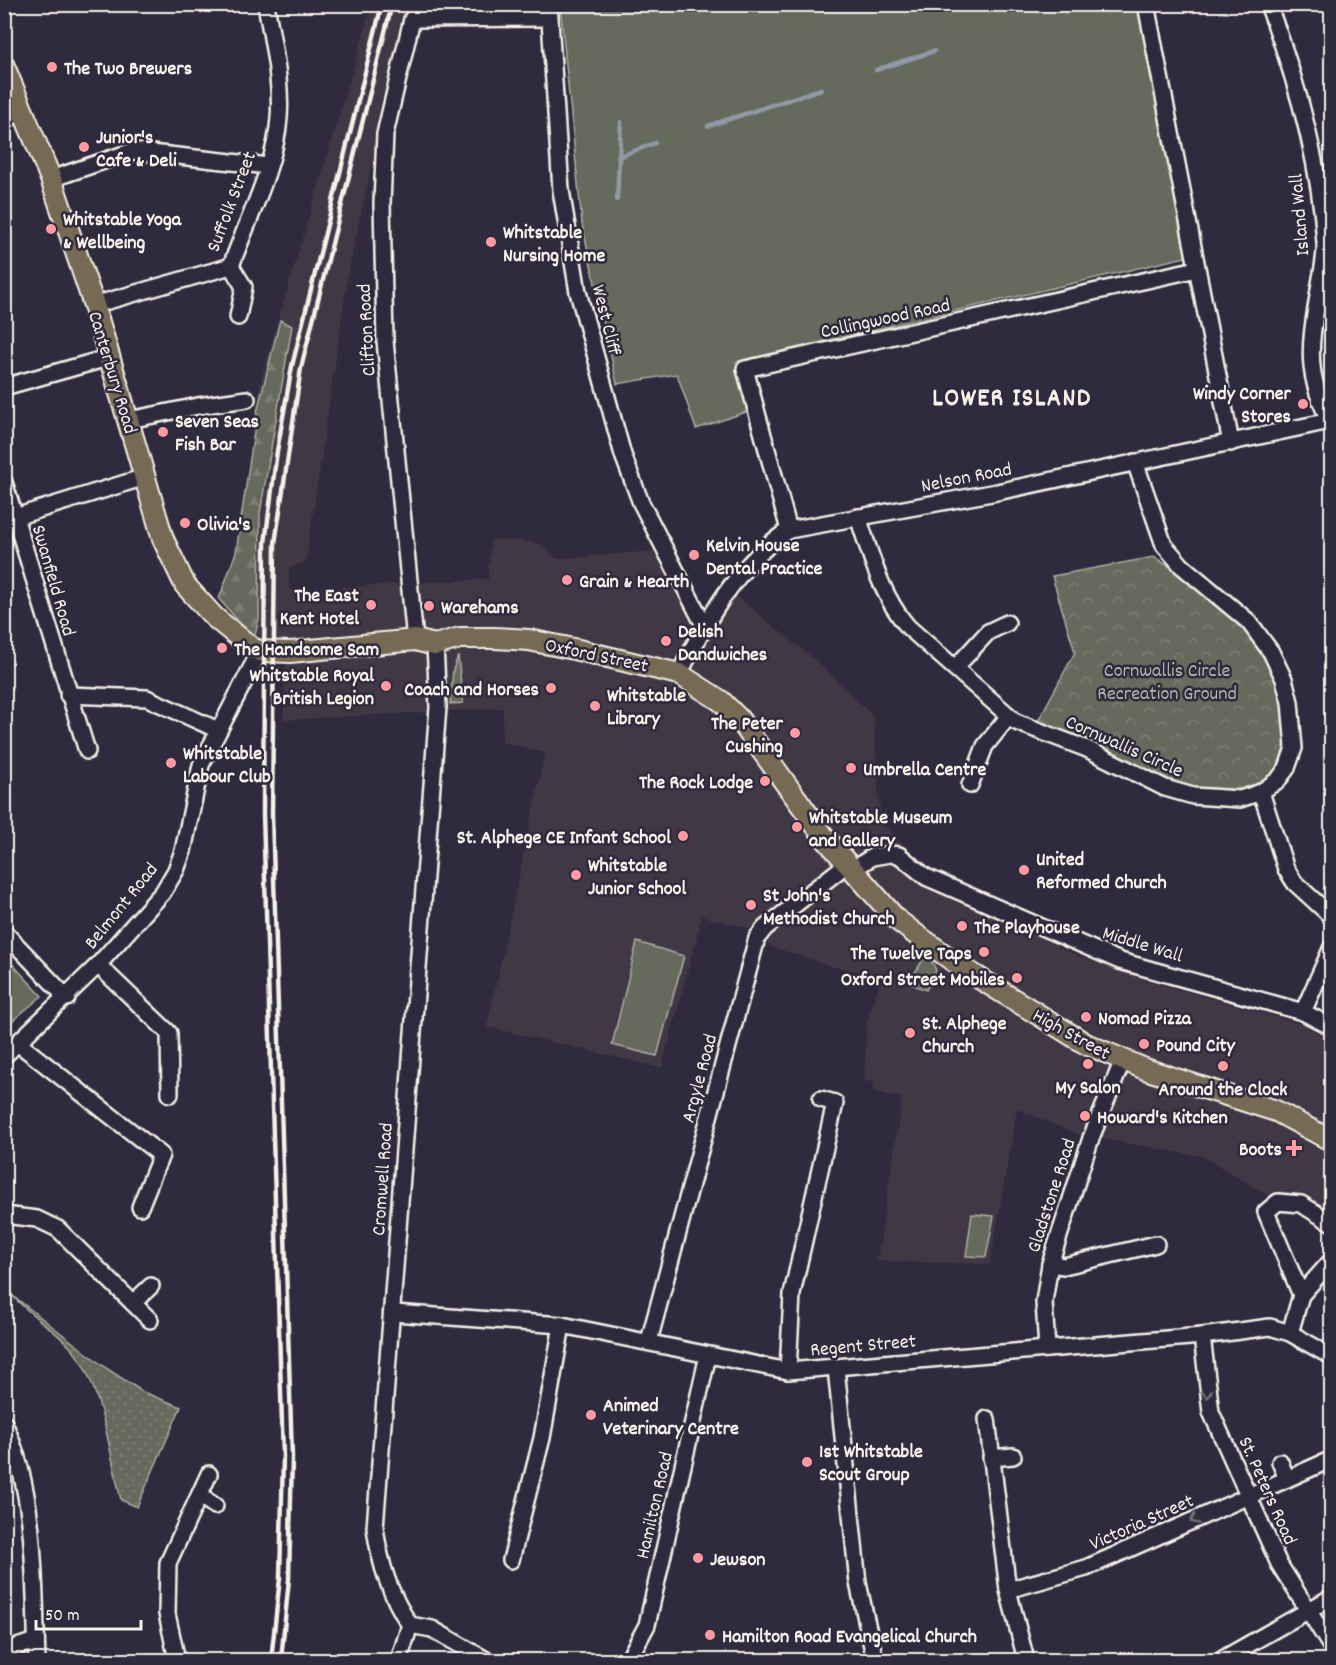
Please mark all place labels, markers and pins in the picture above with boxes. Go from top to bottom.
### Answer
place label: The Two Brewers [64,56,192,84]
marker: The Two Brewers [45,60,59,74]
place label: Junior's Cafe & Deli [96,125,177,176]
marker: Junior's Cafe & Deli [77,140,91,154]
place label: Whitstable Yoga & Wellbeing [63,207,182,258]
place label: Whitstable Nursing Home [503,220,605,271]
marker: Whitstable Yoga & Wellbeing [44,222,58,236]
marker: Whitstable Nursing Home [484,235,498,249]
place label: Windy Corner Stores [1193,381,1292,432]
marker: Windy Corner Stores [1296,397,1310,411]
place label: Seven Seas Fish Bar [175,409,259,460]
marker: Seven Seas Fish Bar [156,425,170,439]
place label: Olivia's [197,512,251,540]
marker: Olivia's [178,516,192,530]
place label: Kelvin House Dental Practice [706,533,822,584]
marker: Kelvin House Dental Practice [687,548,701,562]
place label: Grain & Hearth [579,569,689,597]
marker: Grain & Hearth [560,573,574,587]
place label: The East Kent Hotel [280,583,360,634]
place label: Warehams [441,595,519,623]
marker: The East Kent Hotel [364,598,378,612]
marker: Warehams [422,599,436,613]
place label: Delish Dandwiches [678,619,767,670]
marker: Delish Dandwiches [659,634,673,648]
place label: The Handsome Sam [234,637,379,665]
marker: The Handsome Sam [215,641,229,655]
place label: Whitstable Royal British Legion [249,663,374,714]
place label: Coach and Horses [404,677,539,705]
marker: Whitstable Royal British Legion [379,679,393,693]
marker: Coach and Horses [544,681,558,695]
place label: Whitstable Library [607,683,686,734]
marker: Whitstable Library [588,699,602,713]
place label: The Peter Cushing [711,711,784,762]
marker: The Peter Cushing [788,726,802,740]
place label: Whitstable Labour Club [183,741,271,792]
marker: Whitstable Labour Club [164,756,178,770]
place label: Umbrella Centre [863,757,986,785]
marker: Umbrella Centre [844,761,858,775]
place label: The Rock Lodge [639,770,753,798]
marker: The Rock Lodge [758,774,772,788]
place label: Whitstable Museum and Gallery [809,805,953,856]
marker: Whitstable Museum and Gallery [790,820,804,834]
place label: St. Alphege CE Infant School [457,825,671,853]
marker: St. Alphege CE Infant School [676,829,690,843]
place label: United Reformed Church [1036,847,1167,898]
place label: Whitstable Junior School [588,853,687,904]
marker: United Reformed Church [1017,863,1031,877]
marker: Whitstable Junior School [569,868,583,882]
place label: St John's Methodist Church [763,883,895,934]
marker: St John's Methodist Church [744,898,758,912]
place label: The Playhouse [974,915,1080,943]
marker: The Playhouse [955,919,969,933]
place label: The Twelve Taps [850,941,972,969]
marker: The Twelve Taps [977,945,991,959]
place label: Oxford Street Mobiles [841,967,1005,995]
marker: Oxford Street Mobiles [1010,971,1024,985]
place label: Nomad Pizza [1098,1006,1192,1034]
marker: Nomad Pizza [1079,1010,1093,1024]
place label: St. Alphege Church [922,1011,1007,1062]
marker: St. Alphege Church [903,1026,917,1040]
place label: Pound City [1156,1033,1236,1061]
marker: Pound City [1137,1037,1151,1051]
marker: My Salon [1081,1057,1095,1071]
marker: Around the Clock [1216,1059,1230,1073]
place label: My Salon [1055,1075,1121,1103]
place label: Around the Clock [1159,1077,1287,1105]
place label: Howard's Kitchen [1097,1105,1228,1133]
marker: Howard's Kitchen [1078,1109,1092,1123]
place label: Boots [1239,1137,1282,1165]
marker: Boots [1287,1141,1301,1155]
place label: Animed Veterinary Centre [603,1393,739,1444]
marker: Animed Veterinary Centre [584,1408,598,1422]
place label: 1st Whitstable Scout Group [819,1439,923,1490]
marker: 1st Whitstable Scout Group [800,1455,814,1469]
place label: Jewson [710,1547,766,1575]
marker: Jewson [691,1551,705,1565]
place label: Hamilton Road Evangelical Church [722,1624,977,1652]
marker: Hamilton Road Evangelical Church [703,1628,717,1642]

